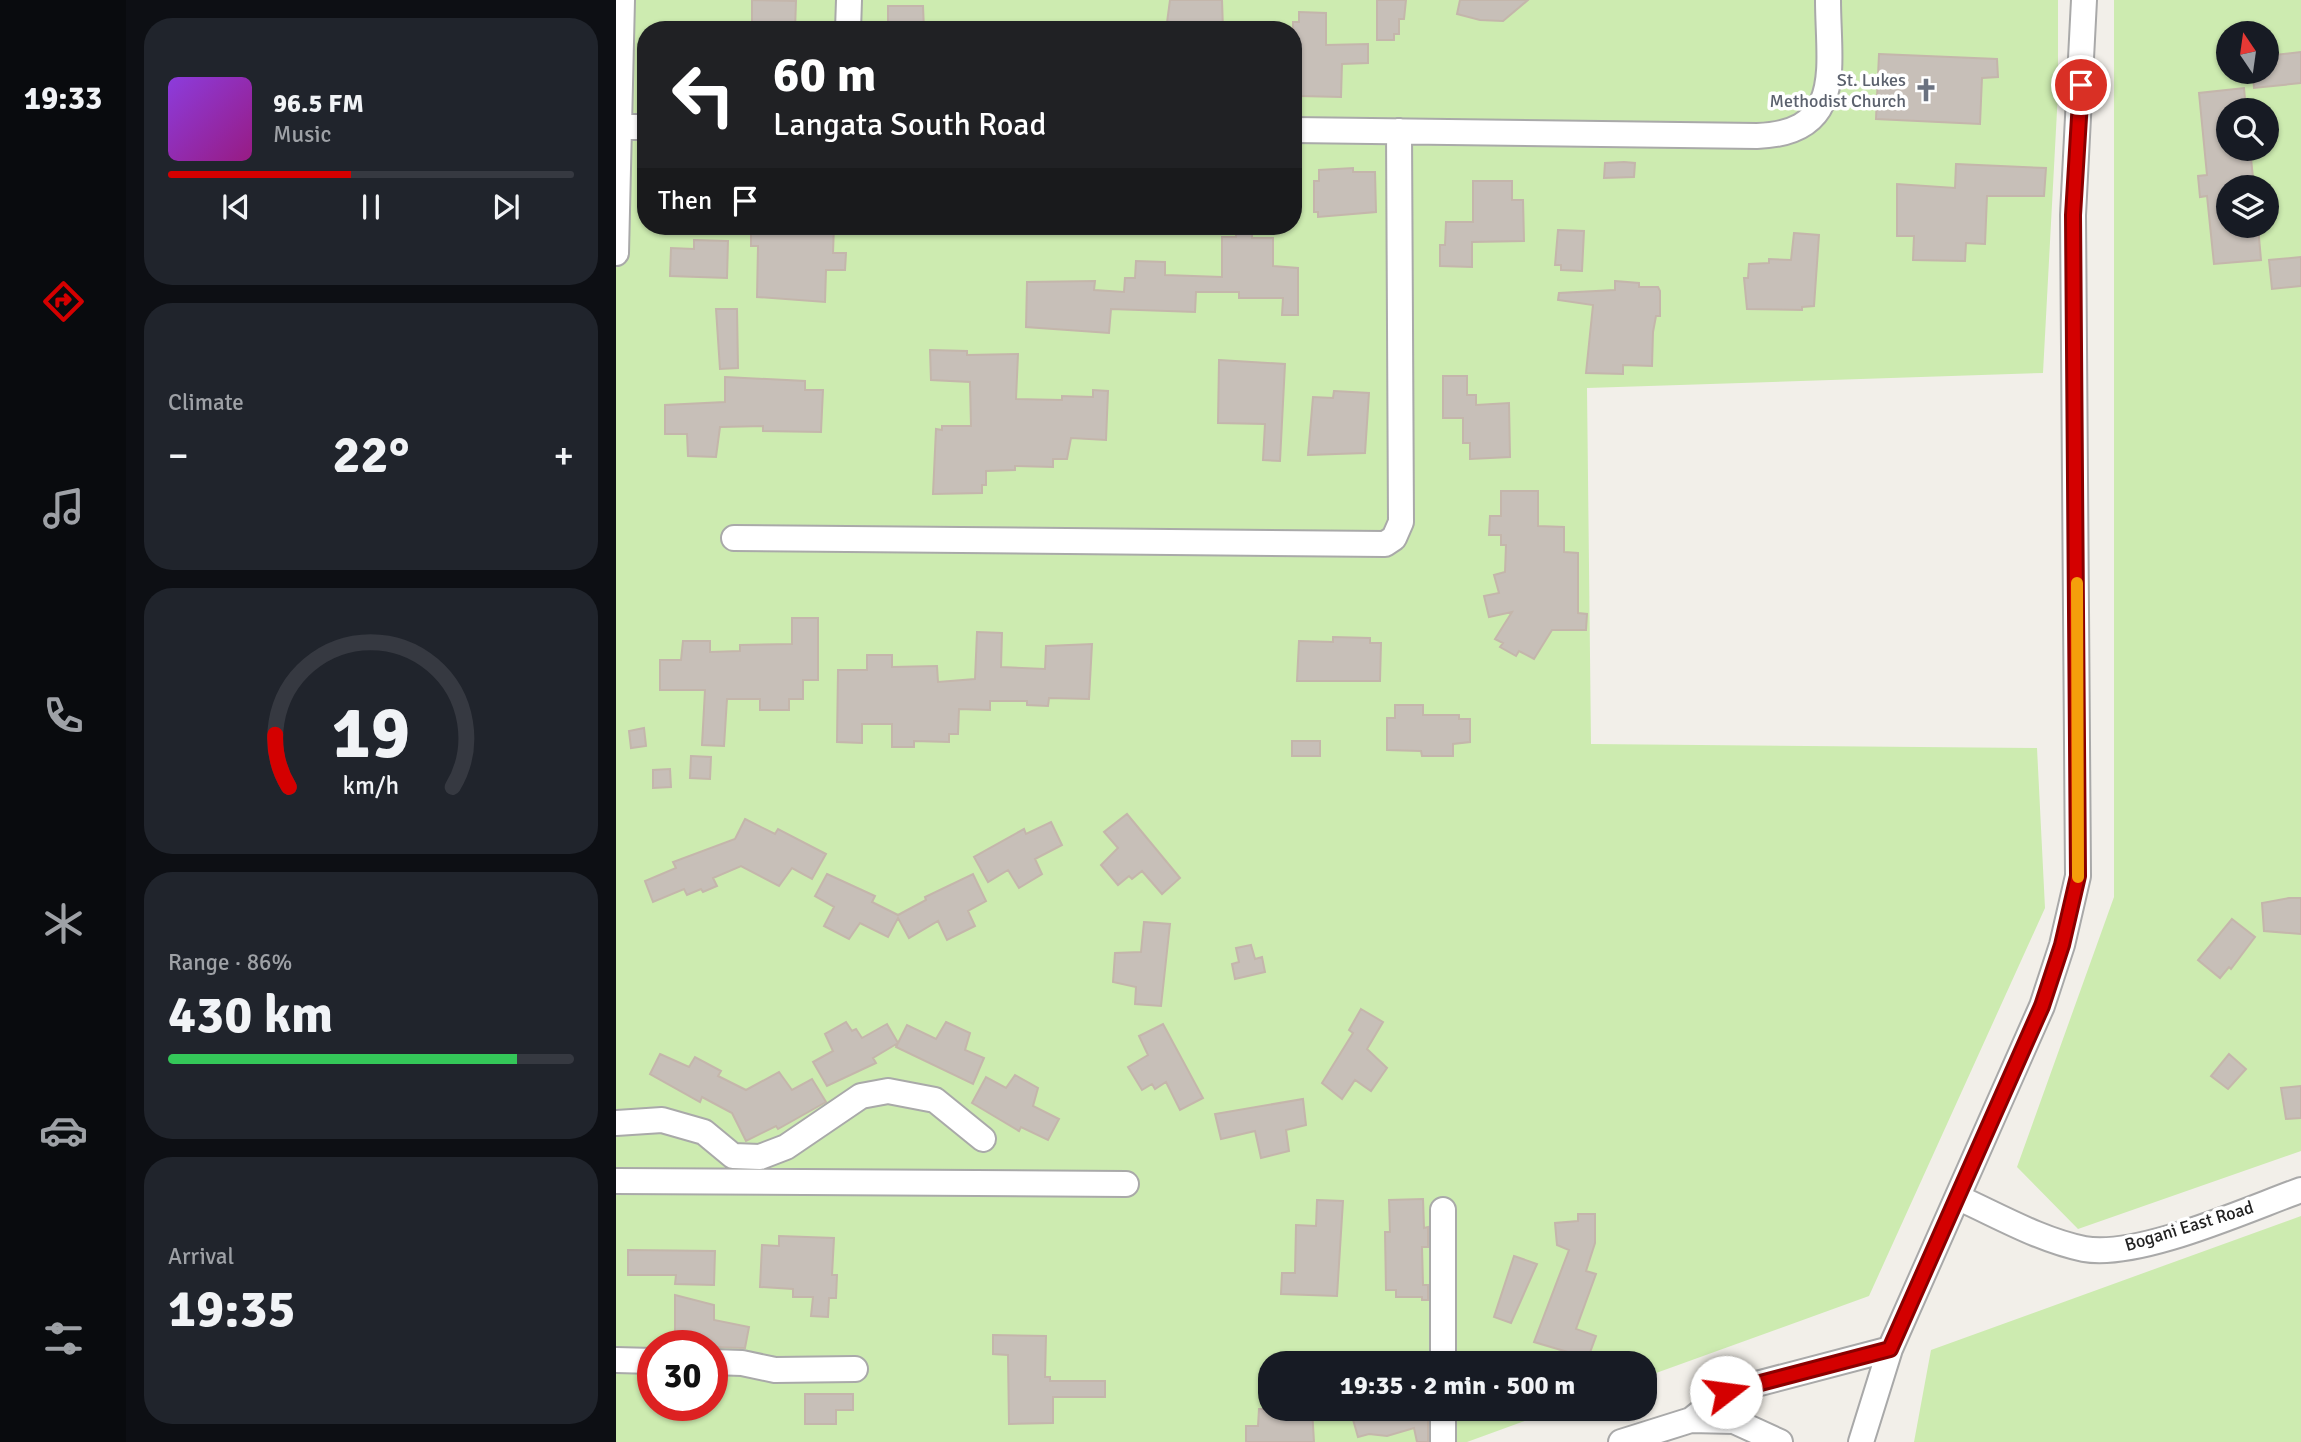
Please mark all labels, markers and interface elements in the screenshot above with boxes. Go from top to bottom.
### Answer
north arrow [2216,21,2278,84]
map controls [2216,21,2279,238]
text: 60 m [773,45,876,105]
icon: left [658,49,749,140]
pin [2051,55,2111,115]
icon: arrive [2062,66,2100,104]
place label: St. Lukes Methodist Church [1769,69,1906,112]
church icon: St. Lukes Methodist Church [1912,76,1940,104]
text: 19:33 [24,79,102,118]
text: 96.5 FM [273,88,364,120]
button: search [2216,98,2279,161]
text: Langata South Road [773,105,1046,144]
text: Music [273,120,331,149]
button: layers [2216,175,2279,238]
icon: arrive [726,182,764,220]
text: Then [658,185,712,217]
icon: previous [217,188,255,226]
icon: pause [352,188,390,226]
icon: next [487,188,525,226]
icon: directions [39,277,88,326]
text: Climate [168,388,244,417]
text: 22° [333,423,409,487]
text: − [168,432,189,479]
text: + [553,432,574,479]
icon: music [39,484,88,533]
text: 19 [332,689,410,778]
icon: phone [39,691,88,740]
text: km/h [343,770,399,801]
icon: climate [39,899,88,948]
text: Range · 86% [168,948,292,977]
text: 430 km [168,983,333,1047]
icon: car [39,1106,88,1155]
street label: Bogani East Road [2122,1196,2256,1256]
text: Arrival [168,1242,234,1271]
text: 19:35 [168,1277,296,1341]
icon: filters [39,1314,88,1363]
speed limit sign: 30 [637,1330,728,1421]
position arrow [1689,1355,1763,1429]
text: 19:35 · 2 min · 500 m [1340,1370,1575,1402]

